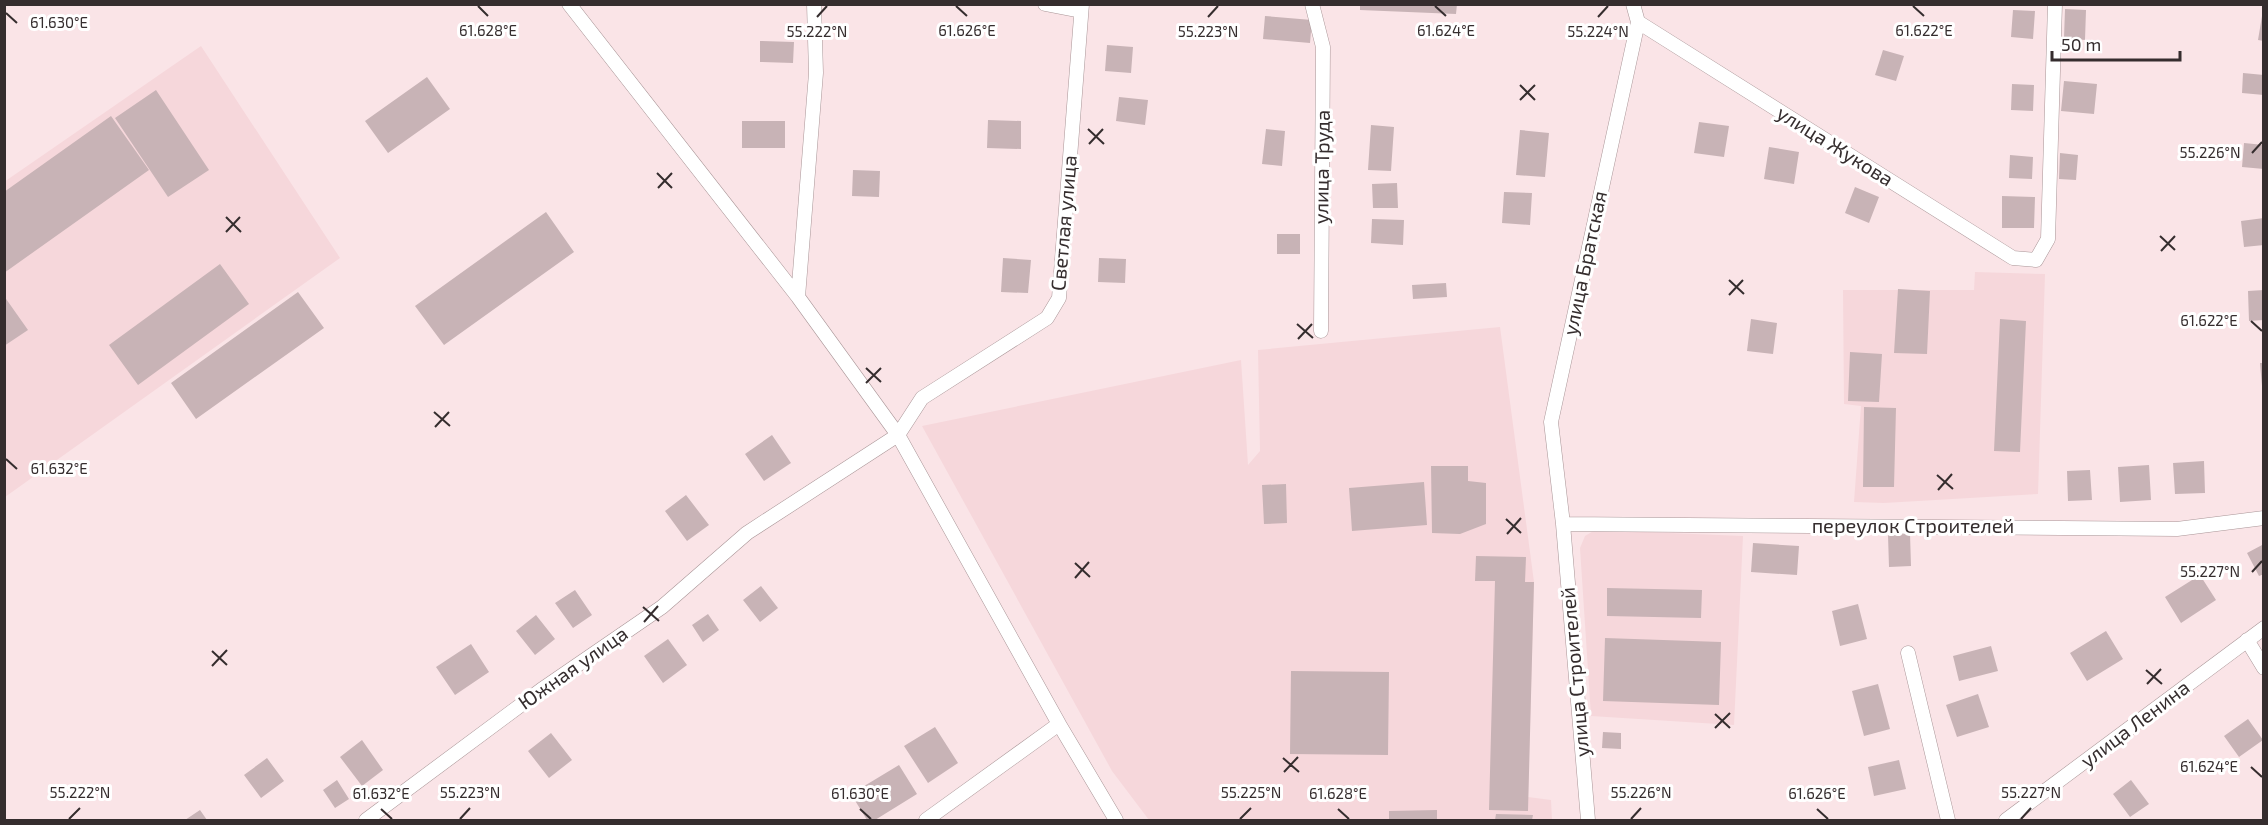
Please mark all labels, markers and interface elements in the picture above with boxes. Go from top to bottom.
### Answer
text: 61.630°E [30,13,88,31]
text: 61.628°E [459,21,517,39]
text: 61.626°E [938,21,996,39]
text: 61.624°E [1417,21,1475,39]
text: 61.622°E [1895,21,1953,39]
text: 55.222°N [787,22,847,40]
text: 55.223°N [1178,22,1238,40]
text: 55.224°N [1567,22,1629,40]
scale bar [2052,24,2180,62]
text: 50 m [2061,33,2101,55]
street label: улица Жукова [1772,100,1898,191]
street label: улица Труда [1308,110,1335,224]
text: 55.226°N [2180,143,2240,161]
street label: Светлая улица [1045,154,1082,292]
street label: улица Братская [1557,188,1612,337]
text: 61.622°E [2180,311,2238,329]
text: 61.632°E [30,459,88,477]
street label: переулок Строителей [1812,513,2014,538]
text: 55.227°N [2180,562,2240,580]
street label: улица Строителей [1555,586,1594,758]
street label: Южная улица [513,621,632,715]
street label: улица Ленина [2075,674,2194,773]
text: 61.624°E [2180,757,2238,775]
text: 55.222°N [50,783,110,801]
text: 55.223°N [440,783,500,801]
text: 55.225°N [1221,783,1281,801]
text: 55.226°N [1611,783,1671,801]
text: 55.227°N [2001,783,2061,801]
text: 61.632°E [352,784,410,802]
text: 61.630°E [831,784,889,802]
text: 61.628°E [1309,784,1367,802]
text: 61.626°E [1788,784,1846,802]

